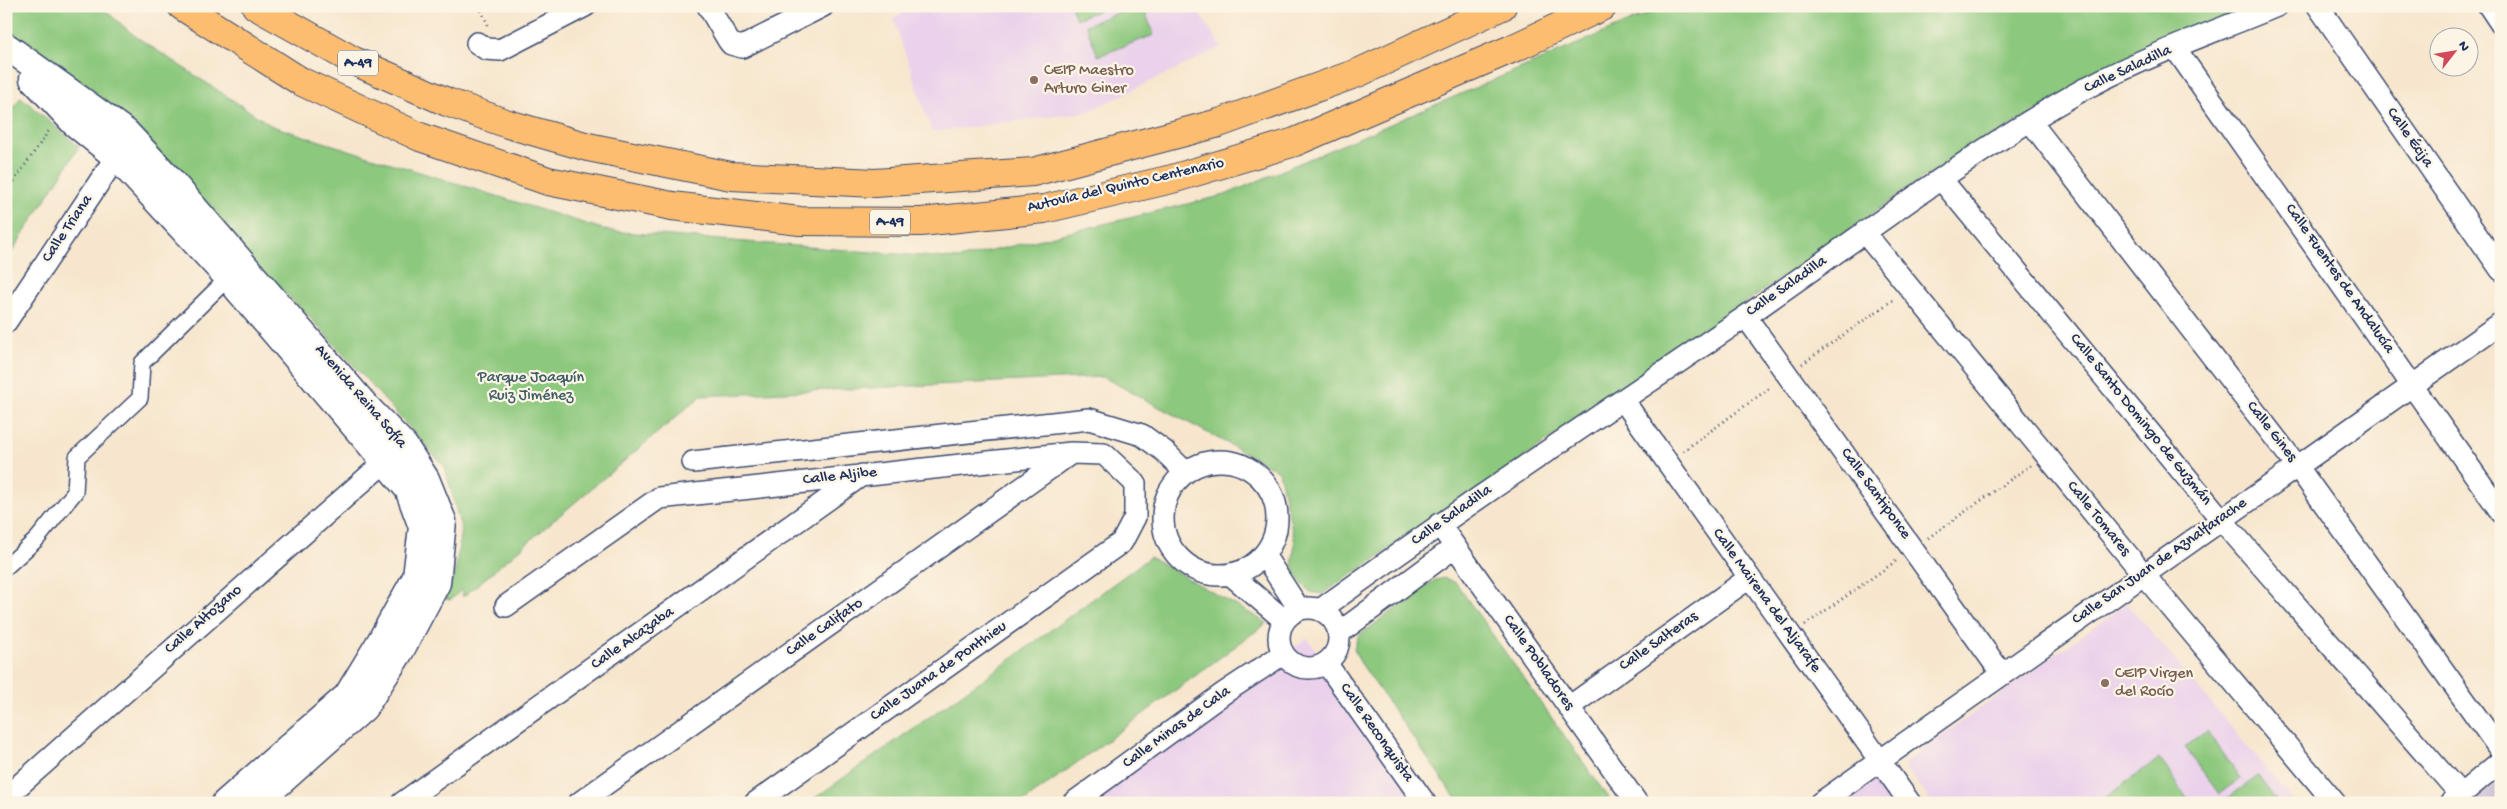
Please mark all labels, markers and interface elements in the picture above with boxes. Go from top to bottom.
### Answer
north arrow [2430,28,2480,78]
text: N [2453,38,2473,55]
street label: Calle Saladilla [2081,41,2176,99]
road number: A-49 [338,50,378,76]
place label: CEIP Maestro Arturo Giner [1044,62,1134,99]
marker: CEIP Maestro Arturo Giner [1028,74,1040,86]
street label: Calle Écija [2381,104,2437,173]
street label: Autovía del Quinto Centenario [1026,154,1226,218]
street label: Calle Triana [39,191,98,266]
street label: Calle Fuentes de Andalucía [2280,201,2399,358]
road number: A-49 [870,210,910,234]
street label: Calle Saladilla [1743,252,1832,322]
street label: Calle Santo Domingo de Guzmán [2065,330,2215,510]
street label: Avenida Reina Sofía [310,341,411,454]
park label: Parque Joaquín Ruiz Jiménez [477,369,585,406]
street label: Calle Gines [2241,398,2301,467]
street label: Calle Santiponce [1836,445,1915,544]
street label: Calle Aljibe [802,464,879,490]
street label: Calle Tomares [2062,478,2135,561]
street label: Calle Saladilla [1408,481,1497,551]
street label: Calle San Juan de Aznalfarache [2069,494,2252,630]
street label: Calle Mairena del Aljarafe [1707,525,1825,677]
street label: Calle Altozano [161,581,247,659]
street label: Calle Califato [783,594,867,662]
street label: Calle Alcazaba [588,603,679,675]
street label: Calle Salteras [1616,607,1703,676]
street label: Calle Pobladores [1498,612,1579,715]
street label: Calle Juana de Ponthieu [867,617,1011,726]
place label: CEIP Virgen del Rocío [2115,665,2193,702]
marker: CEIP Virgen del Rocío [2099,677,2111,689]
street label: Calle Reconquista [1335,680,1418,787]
street label: Calle Minas de Cala [1119,682,1236,774]

